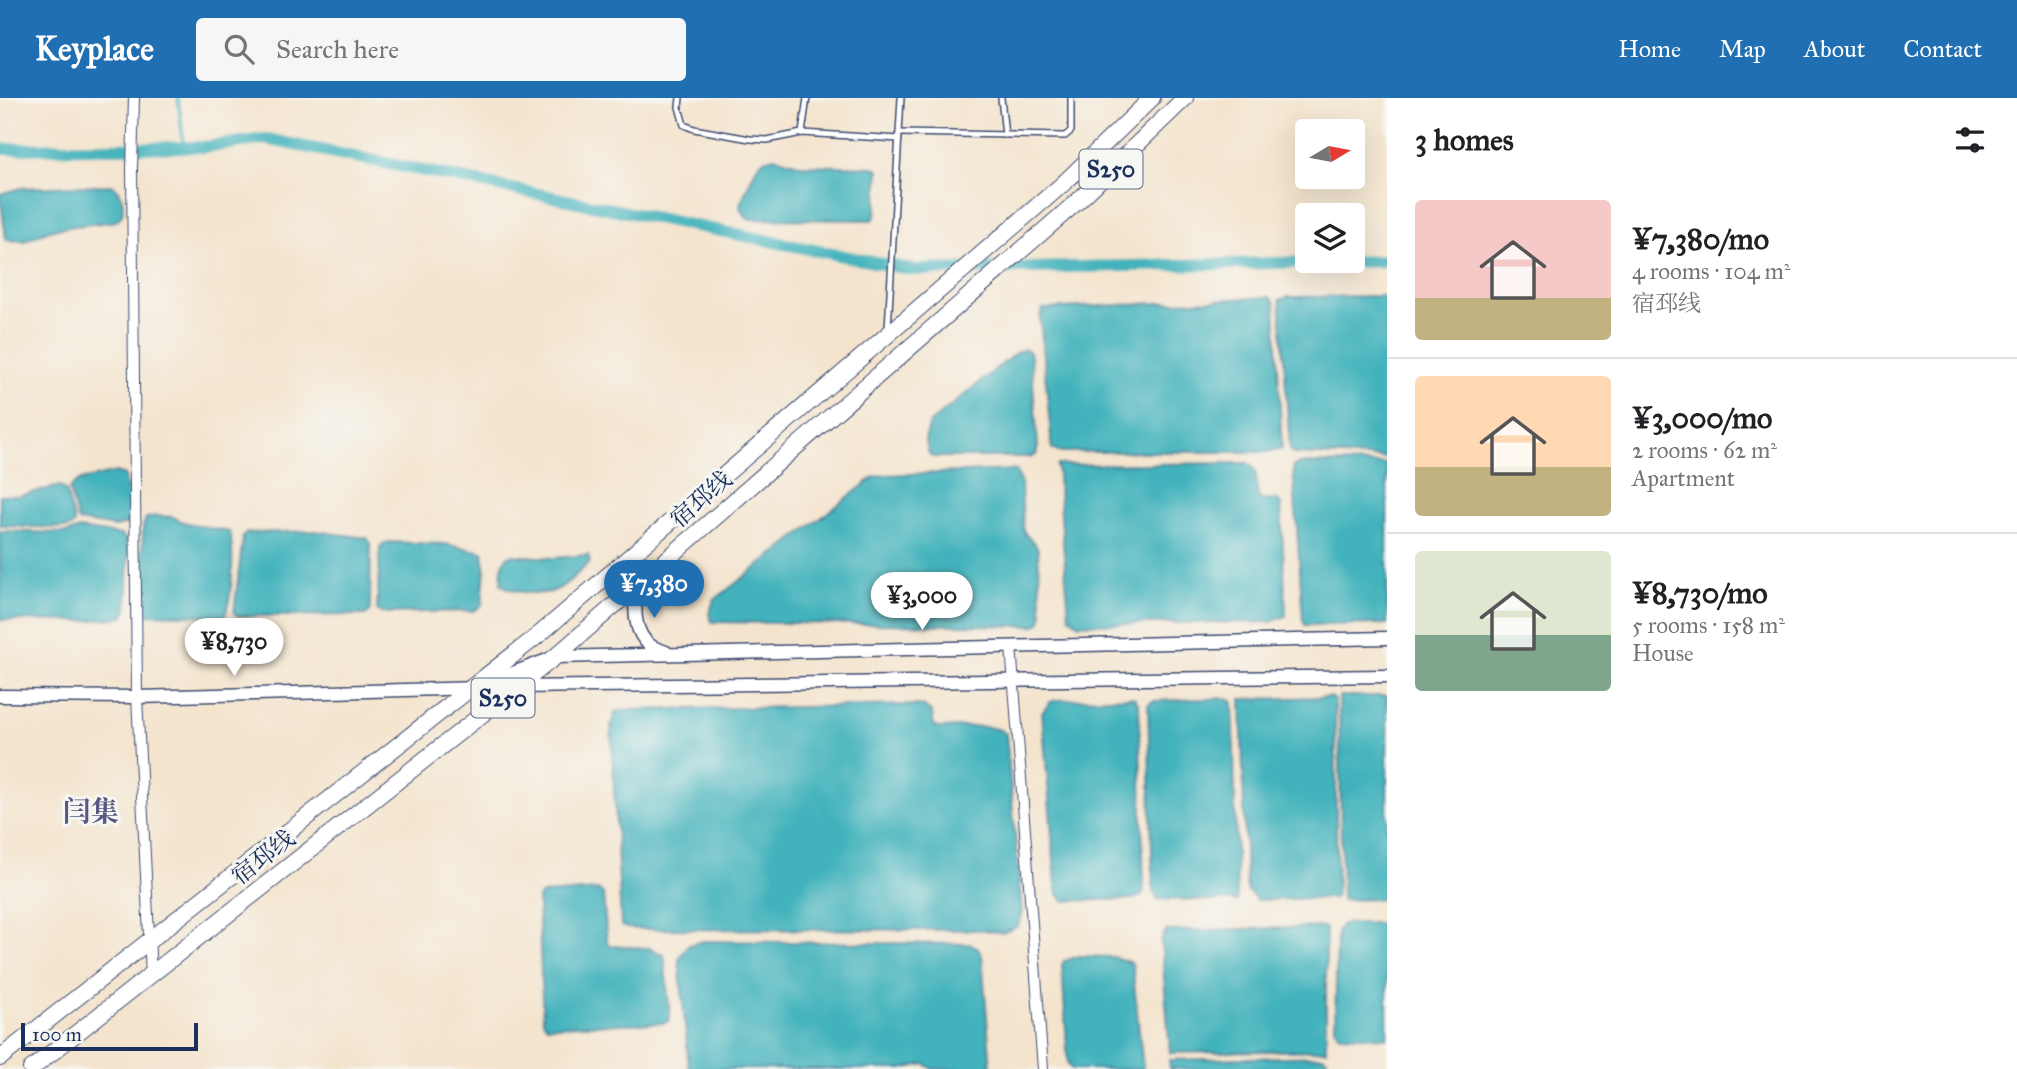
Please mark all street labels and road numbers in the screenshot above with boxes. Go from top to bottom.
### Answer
road number: S250 [1080,150,1142,188]
street label: 宿邳线 [664,464,738,534]
road number: S250 [472,678,534,718]
street label: 宿邳线 [225,823,301,891]

